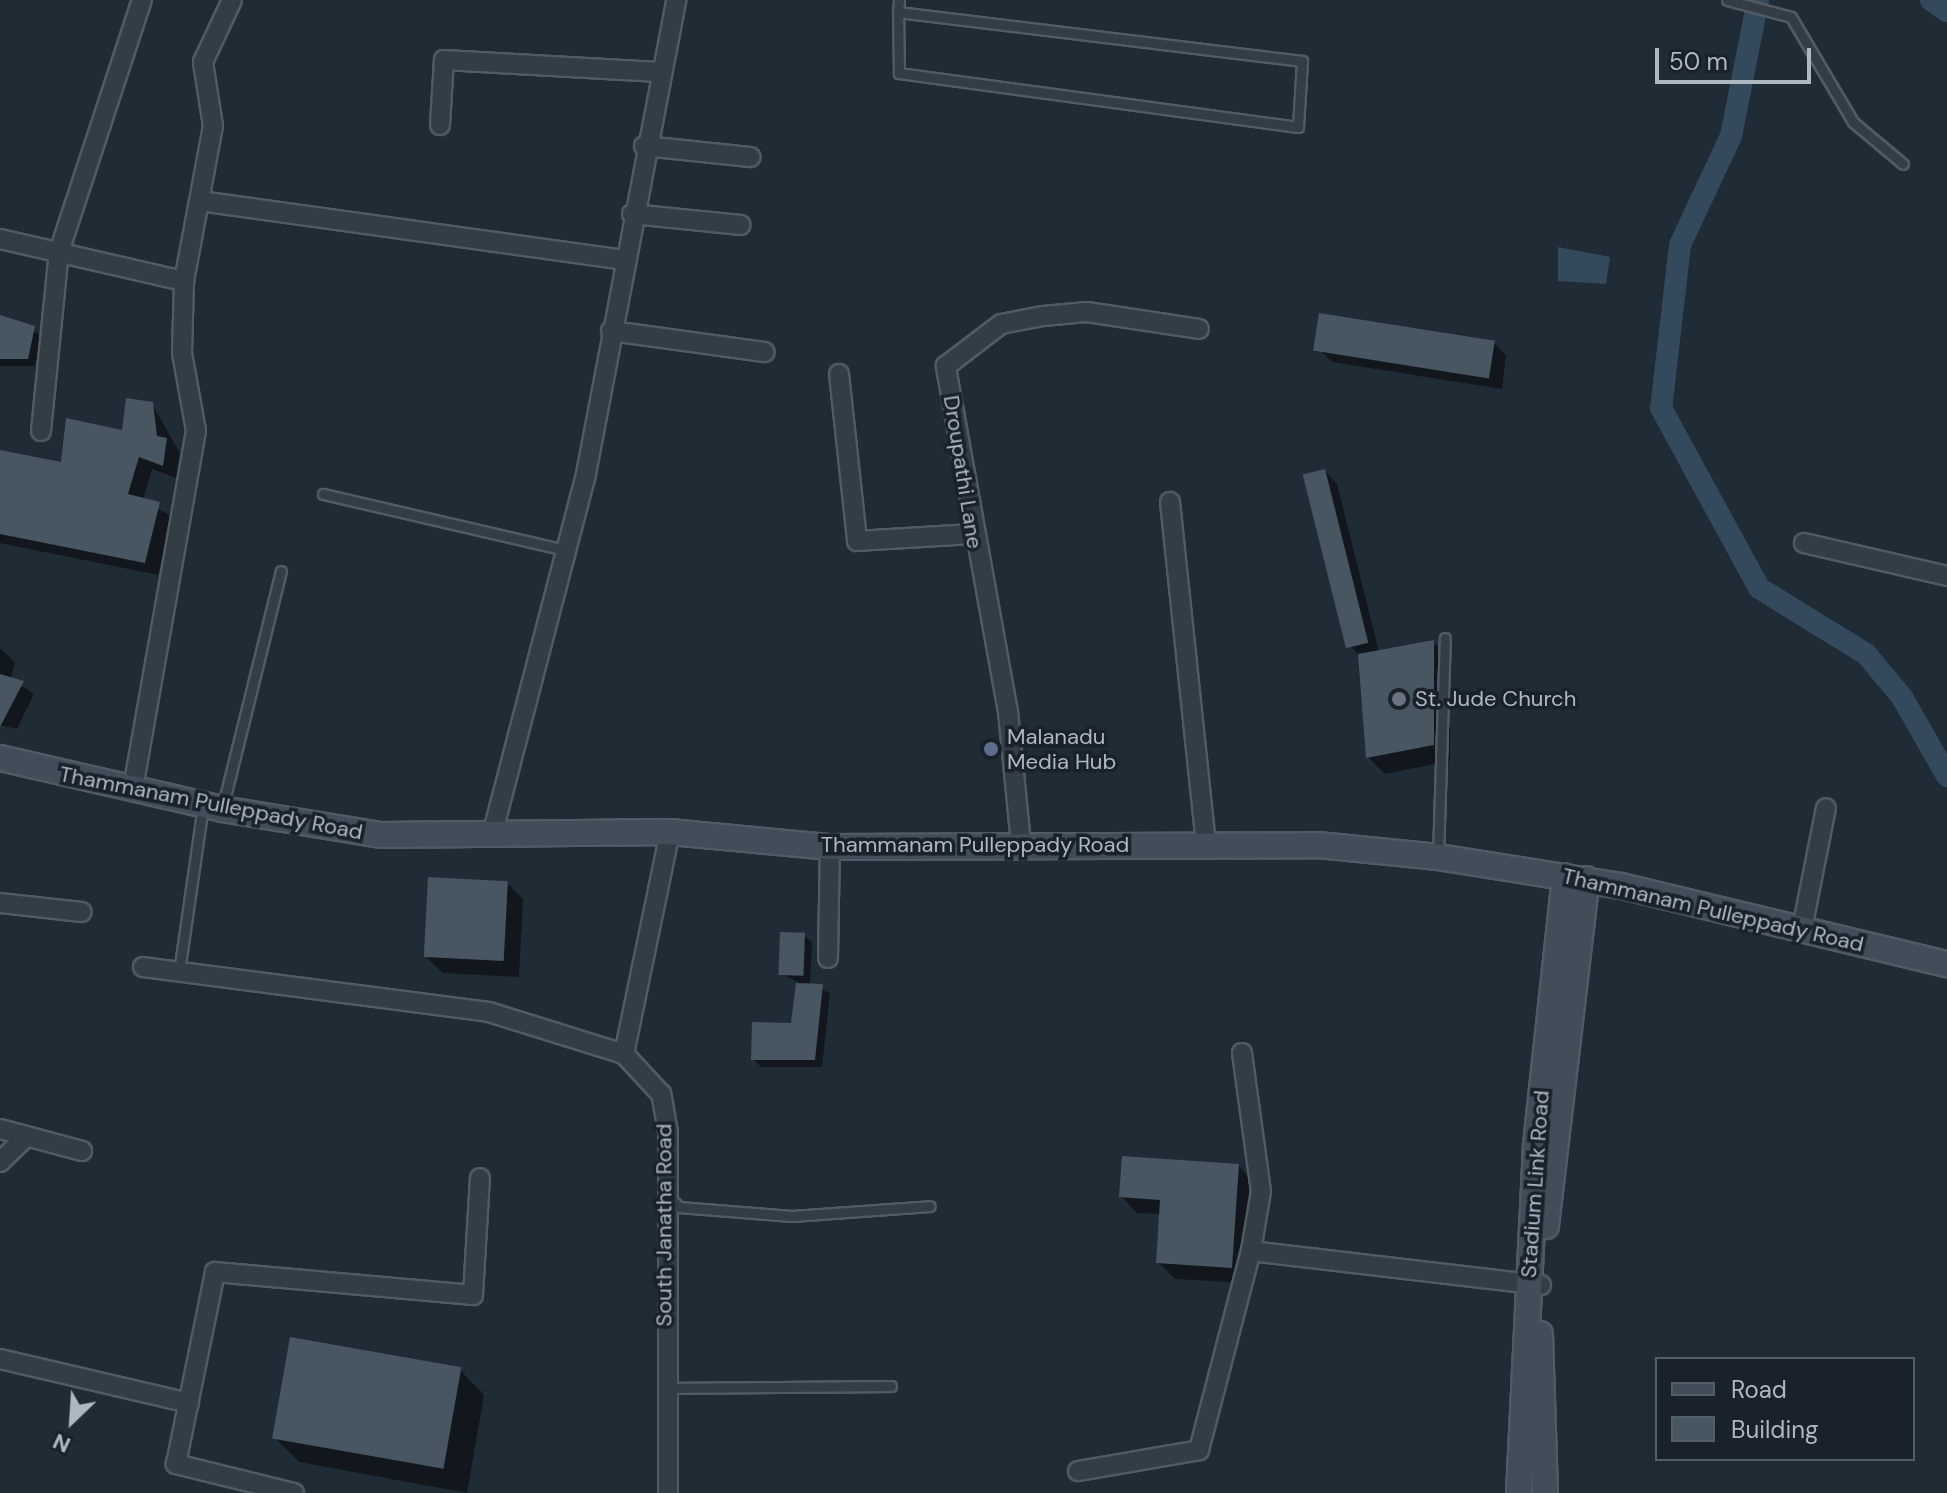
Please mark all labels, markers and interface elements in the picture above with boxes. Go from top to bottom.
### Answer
scale bar [1659,32,1815,82]
text: 50 m [1669,46,1728,77]
street label: Droupathi Lane [938,393,988,551]
place label: St. Jude Church [1415,686,1576,712]
marker: St. Jude Church [1390,690,1408,708]
place label: Malanadu Media Hub [1007,723,1116,774]
marker: Malanadu Media Hub [982,740,1000,758]
street label: Thammanam Pulleppady Road [57,761,365,845]
street label: Thammanam Pulleppady Road [821,832,1129,858]
street label: Thammanam Pulleppady Road [1560,862,1866,958]
street label: Stadium Link Road [1515,1089,1555,1279]
street label: South Janatha Road [651,1123,677,1327]
legend [1655,1357,1915,1461]
text: Road [1731,1374,1787,1405]
north arrow [32,1381,112,1461]
text: Building [1731,1414,1818,1445]
text: N [48,1427,75,1460]

